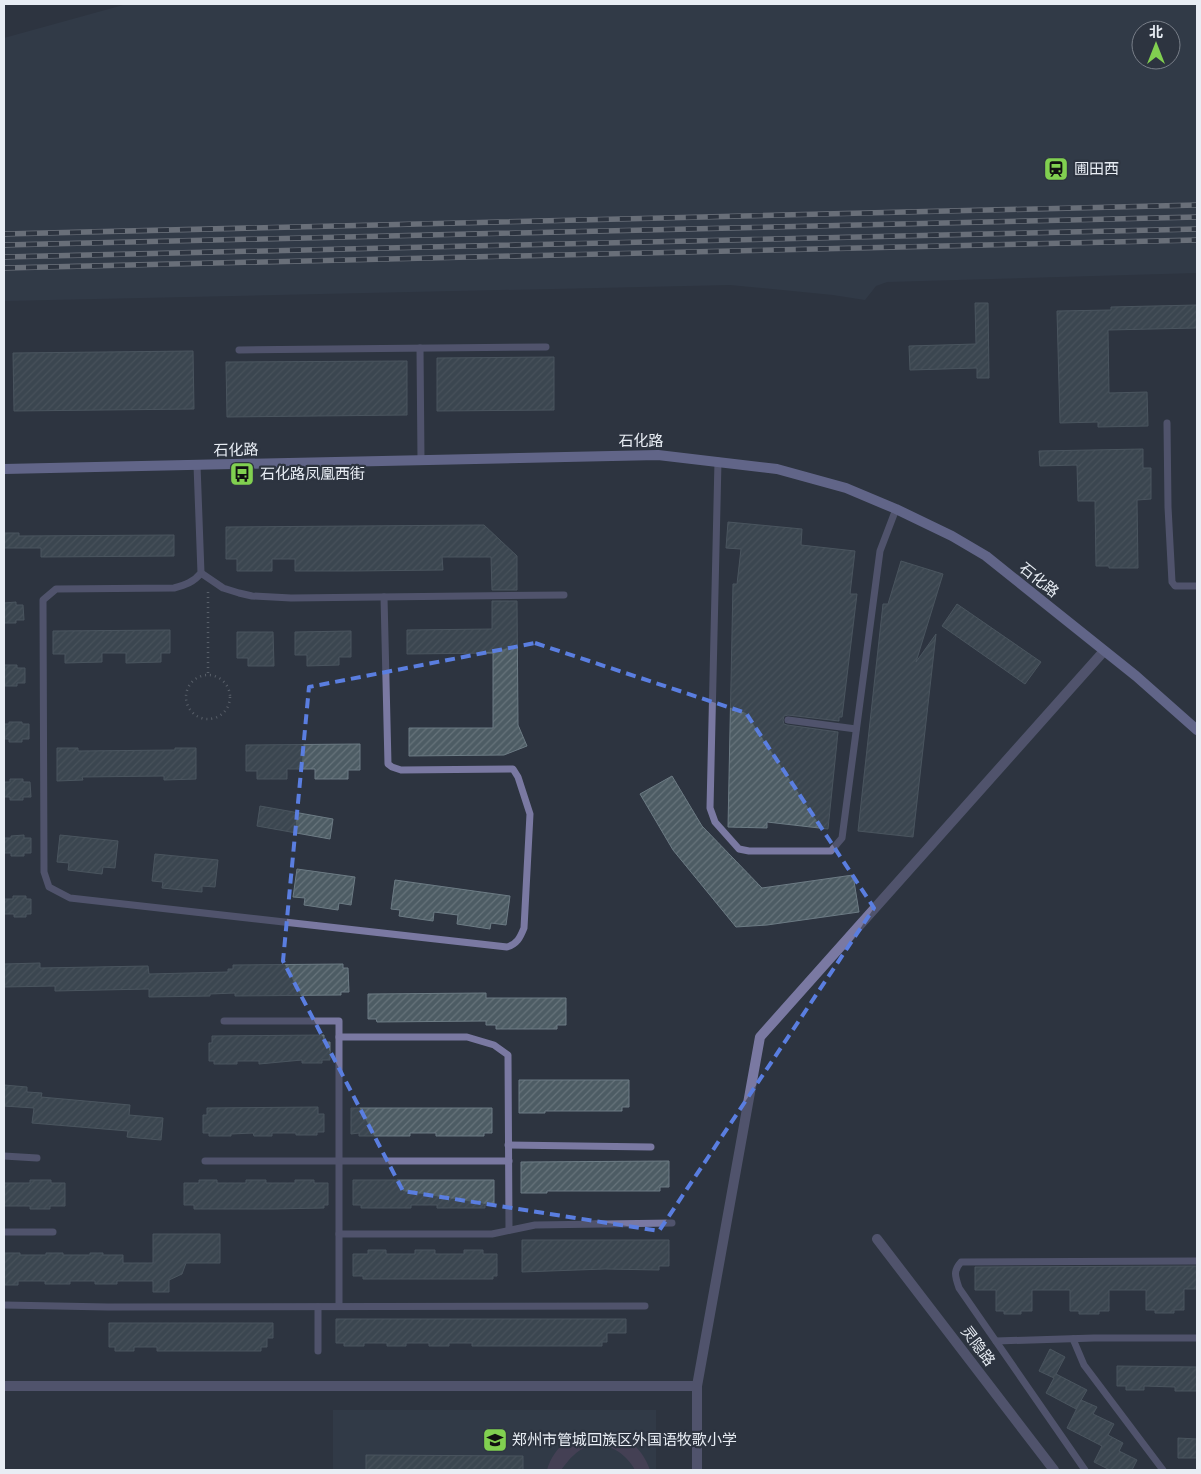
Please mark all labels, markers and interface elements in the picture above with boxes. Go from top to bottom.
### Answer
north arrow [1131,20,1181,70]
text: 北 [1149,23,1163,41]
station icon: 圃田西 [1043,156,1069,182]
place label: 圃田西 [1074,159,1119,178]
street label: 石化路 [618,431,664,450]
street label: 石化路 [213,440,259,459]
bus stop icon: 石化路凤凰西街 [229,461,255,487]
place label: 石化路凤凰西街 [260,464,365,483]
street label: 石化路 [1016,558,1063,601]
street label: 灵隐路 [957,1322,1000,1369]
school or university icon: 郑州市管城回族区外国语牧歌小学 [482,1427,508,1453]
place label: 郑州市管城回族区外国语牧歌小学 [512,1430,737,1449]

